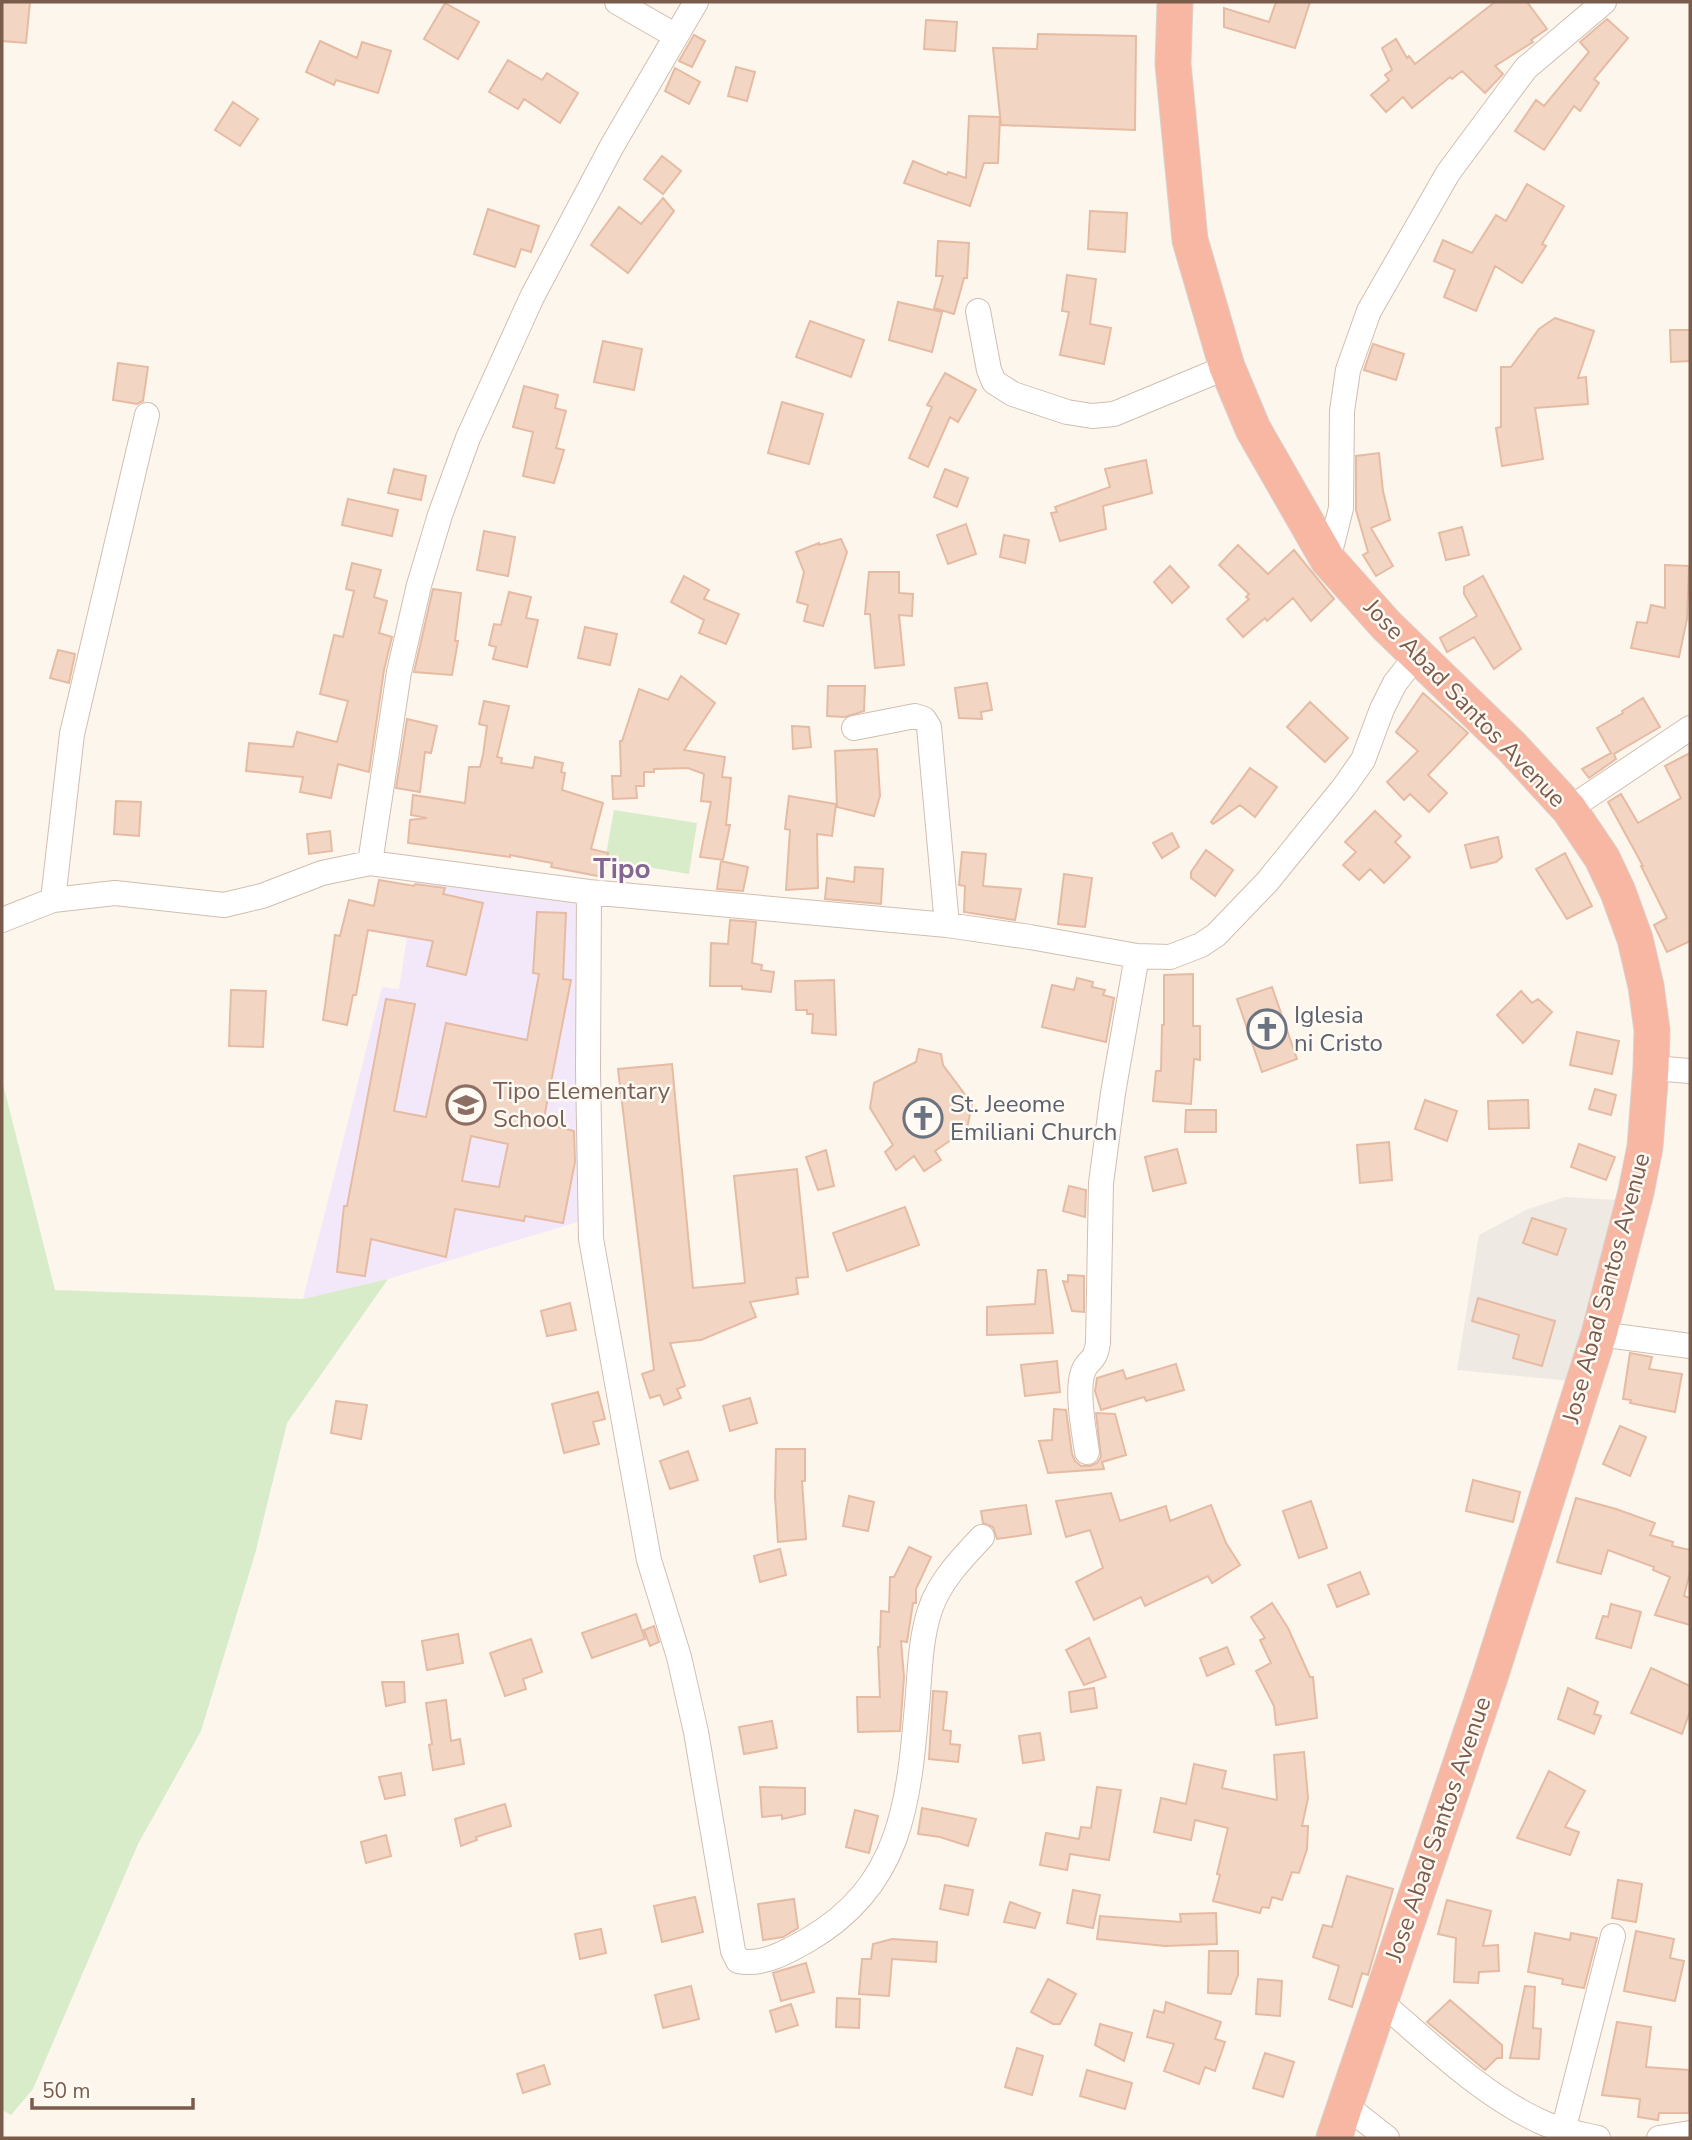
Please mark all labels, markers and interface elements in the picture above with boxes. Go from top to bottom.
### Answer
street label: Jose Abad Santos Avenue [1356,591,1573,814]
district label: Tipo [593,850,651,888]
place label: Iglesia ni Cristo [1294,999,1383,1059]
church icon: Iglesia ni Cristo [1246,1008,1288,1050]
place label: Tipo Elementary School [493,1075,671,1135]
school or university icon: Tipo Elementary School [445,1084,487,1126]
place label: St. Jeeome Emiliani Church [950,1088,1117,1148]
church icon: St. Jeeome Emiliani Church [902,1097,944,1139]
street label: Jose Abad Santos Avenue [1554,1150,1657,1427]
street label: Jose Abad Santos Avenue [1377,1692,1498,1967]
scale bar [32,2066,192,2110]
text: 50 m [42,2077,91,2105]

